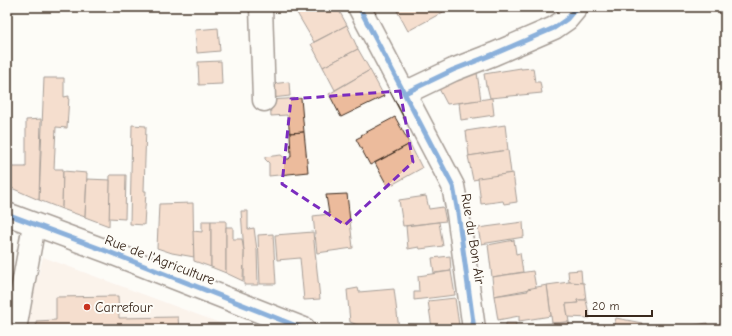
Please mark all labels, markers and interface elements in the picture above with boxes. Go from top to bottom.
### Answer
street label: Rue du Bon Air [457,192,489,286]
street label: Rue de l'Agriculture [102,231,218,289]
scale bar [586,292,652,318]
place label: Carrefour [95,299,153,316]
text: 20 m [592,299,620,313]
marker: Carrefour [82,302,92,312]

